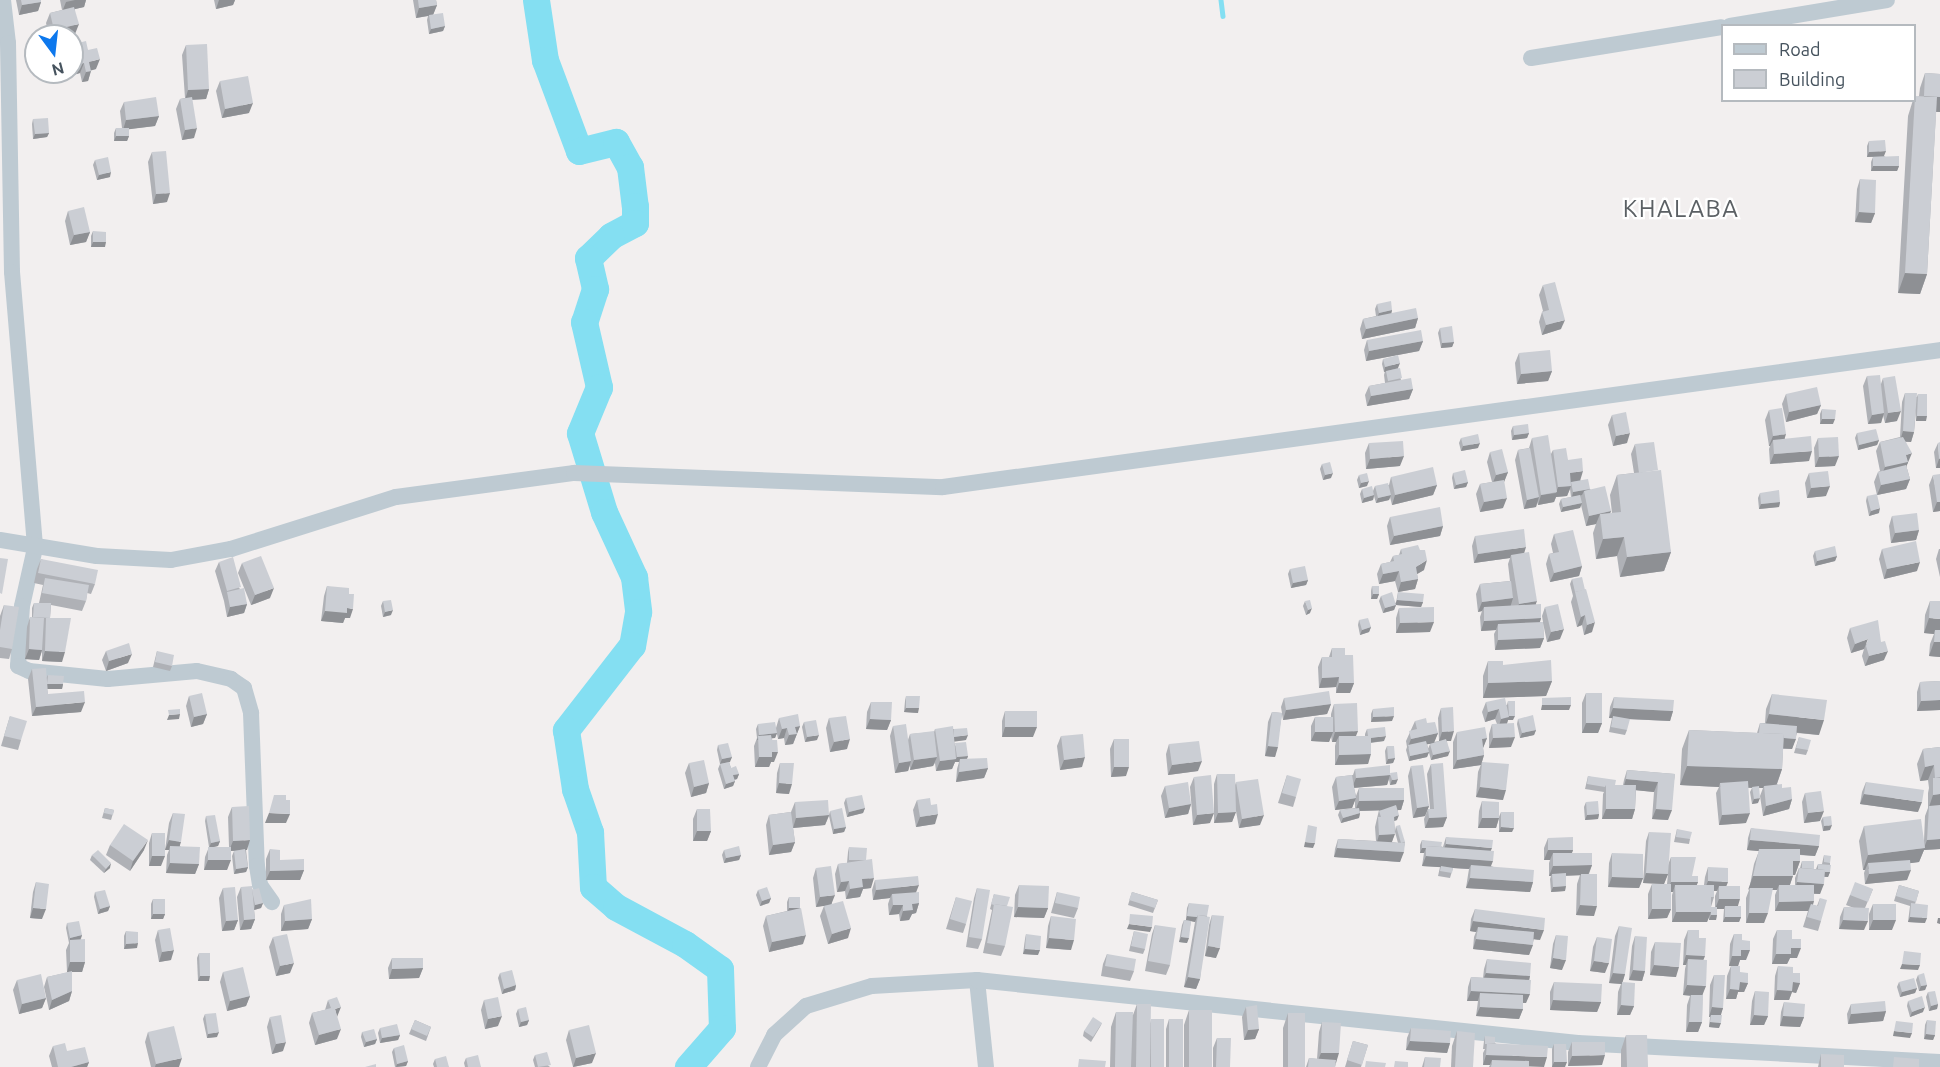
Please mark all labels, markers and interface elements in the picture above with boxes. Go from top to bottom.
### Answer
north arrow [24,24,84,84]
legend [1721,24,1916,102]
text: Road [1779,39,1821,59]
text: N [50,59,66,80]
text: Building [1779,69,1845,89]
district label: KHALABA [1623,195,1739,223]

